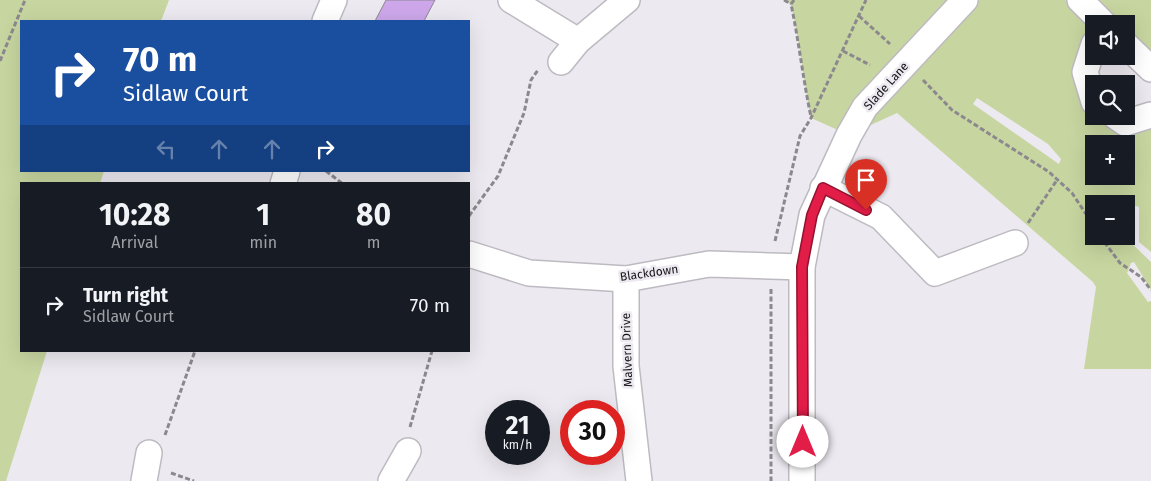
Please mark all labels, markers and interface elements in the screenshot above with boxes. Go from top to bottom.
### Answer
map controls [1085,15,1135,245]
button: sound [1085,15,1135,65]
text: 70 m [123,38,197,80]
icon: right [40,40,105,105]
street label: Slade Lane [861,59,911,113]
button: search [1085,75,1135,125]
text: Sidlaw Court [123,80,248,107]
icon: left [152,135,180,163]
icon: ahead [205,135,233,163]
icon: ahead [258,135,286,163]
icon: right [311,135,339,163]
button: + [1085,135,1135,185]
pin [845,159,887,210]
icon: arrive [852,166,880,194]
button: − [1085,195,1135,245]
text: 10:28 [99,197,171,233]
text: 1 [256,197,270,233]
text: 80 [356,197,391,233]
text: Arrival [111,233,158,252]
text: min [250,233,277,252]
text: m [367,233,380,252]
street label: Blackdown [619,262,679,284]
text: Turn right [83,284,168,307]
icon: right [40,291,68,319]
text: 70 m [410,294,450,317]
text: Sidlaw Court [83,307,174,326]
street label: Malvern Drive [619,313,635,387]
speed limit sign: 30 [560,400,625,465]
text: 21 [506,411,529,441]
position arrow [776,415,828,467]
text: km/h [503,438,532,452]

